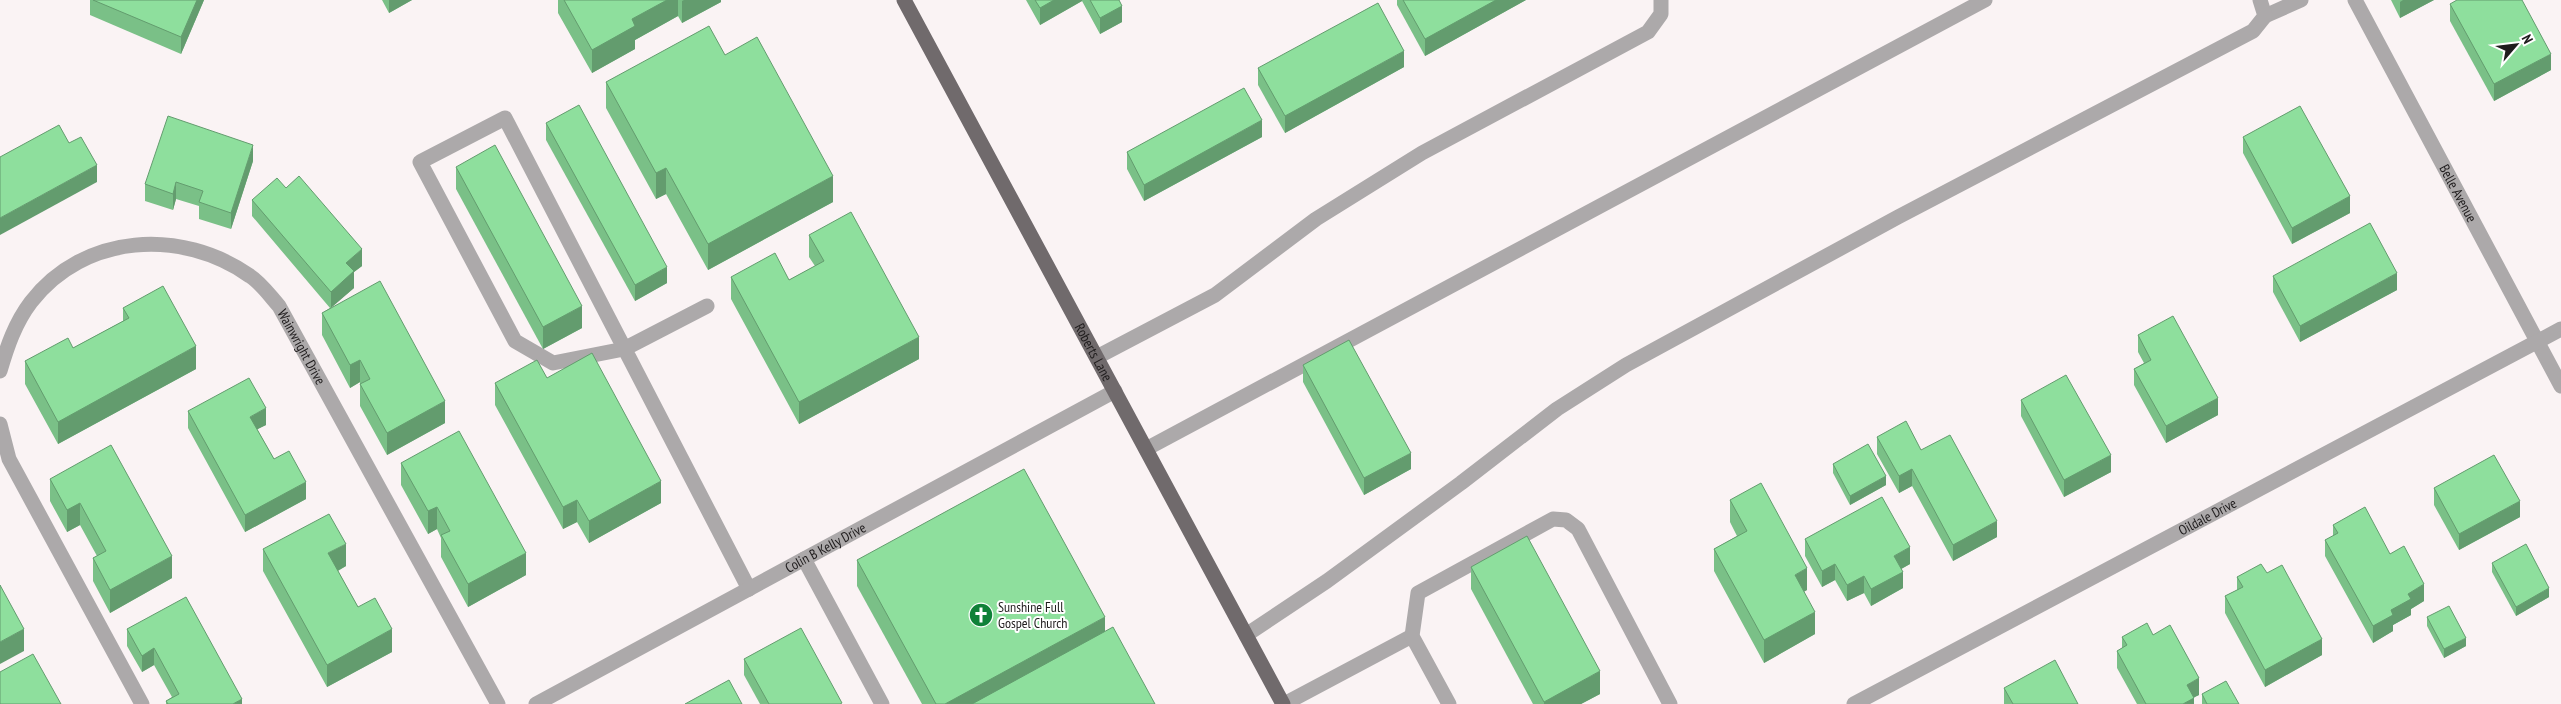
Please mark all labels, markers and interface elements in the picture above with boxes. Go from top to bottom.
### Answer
north arrow [2491,20,2541,70]
text: N [2518,31,2537,46]
street label: Belle Avenue [2435,161,2481,225]
street label: Wainwright Drive [273,306,330,388]
street label: Roberts Lane [1071,320,1117,384]
street label: Oildale Drive [2175,494,2240,539]
street label: Colin B Kelly Drive [782,518,869,577]
place label: Sunshine Full Gospel Church [998,598,1067,632]
church icon: Sunshine Full Gospel Church [968,602,994,628]

